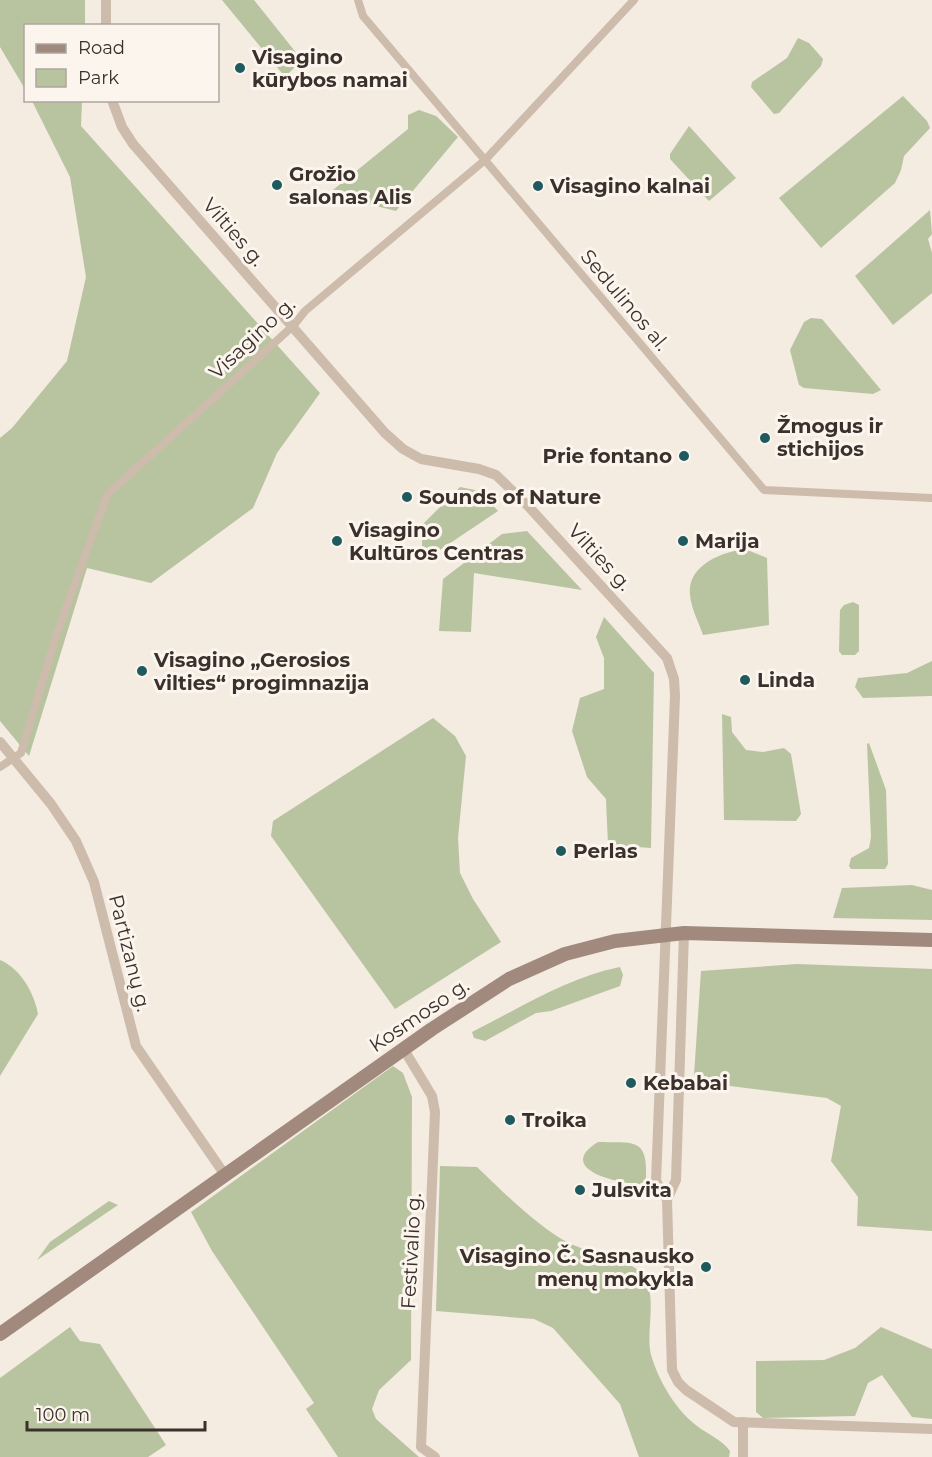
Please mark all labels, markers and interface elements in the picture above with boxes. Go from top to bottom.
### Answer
legend [24,24,219,102]
text: Road [78,37,125,59]
place label: Visagino kūrybos namai [251,45,408,92]
marker: Visagino kūrybos namai [233,61,247,75]
text: Park [78,67,119,89]
place label: Grožio salonas Alis [289,162,412,209]
place label: Visagino kalnai [549,174,710,198]
marker: Grožio salonas Alis [270,178,284,192]
marker: Visagino kalnai [531,179,545,193]
street label: Vilties g. [198,193,270,271]
street label: Sedulinos al. [576,245,674,355]
street label: Visagino g. [204,292,300,384]
place label: Žmogus ir stichijos [777,414,884,461]
marker: Žmogus ir stichijos [758,431,772,445]
place label: Prie fontano [543,444,672,468]
marker: Prie fontano [677,449,691,463]
place label: Sounds of Nature [419,485,601,509]
marker: Sounds of Nature [400,490,414,504]
place label: Visagino Kultūros Centras [348,518,524,565]
street label: Vilties g. [563,519,637,595]
place label: Marija [695,529,760,553]
marker: Visagino Kultūros Centras [330,534,344,548]
marker: Marija [676,534,690,548]
place label: Visagino „Gerosios vilties“ progimnazija [153,648,369,695]
marker: Visagino „Gerosios vilties“ progimnazija [135,664,149,678]
place label: Linda [757,668,815,692]
marker: Linda [738,673,752,687]
place label: Perlas [573,839,638,863]
marker: Perlas [554,844,568,858]
street label: Partizanų g. [104,892,156,1014]
street label: Kosmoso g. [364,973,474,1057]
place label: Kebabai [643,1071,728,1095]
marker: Kebabai [624,1076,638,1090]
place label: Troika [522,1108,587,1132]
marker: Troika [503,1113,517,1127]
place label: Julsvita [591,1178,672,1202]
marker: Julsvita [573,1183,587,1197]
street label: Festivalio g. [396,1192,426,1310]
place label: Visagino Č. Sasnausko menų mokykla [459,1244,694,1291]
marker: Visagino Č. Sasnausko menų mokykla [699,1260,713,1274]
scale bar [27,1394,206,1432]
text: 100 m [36,1404,90,1426]

